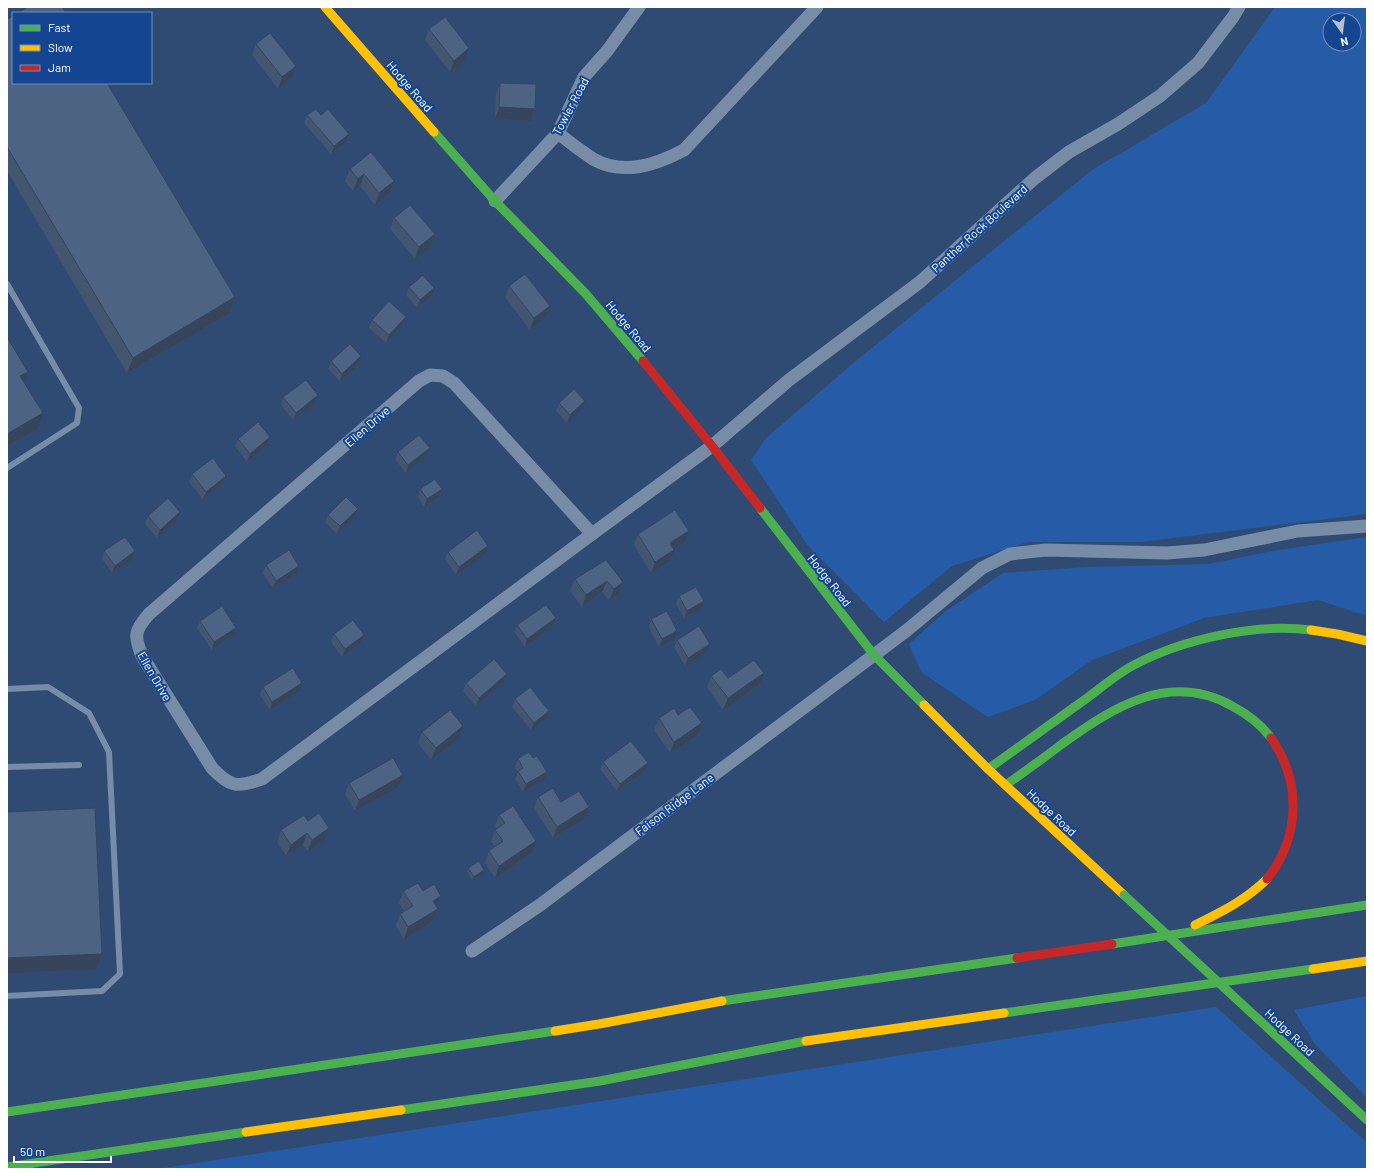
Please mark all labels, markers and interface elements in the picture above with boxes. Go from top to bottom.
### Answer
legend [12,12,152,84]
north arrow [1322,12,1362,52]
text: Fast [48,20,71,34]
text: N [1339,35,1350,49]
text: Slow [48,40,73,54]
street label: Hodge Road [384,58,436,114]
text: Jam [48,60,71,74]
street label: Towler Road [549,75,591,137]
street label: Panther Rock Boulevard [928,181,1030,275]
street label: Hodge Road [603,297,655,355]
street label: Ellen Drive [342,403,392,449]
street label: Hodge Road [805,551,855,609]
street label: Ellen Drive [135,649,175,703]
street label: Faison Ridge Lane [632,770,716,838]
street label: Hodge Road [1024,785,1080,839]
street label: Hodge Road [1262,1005,1318,1059]
scale bar [14,1138,111,1164]
text: 50 m [20,1144,45,1158]

